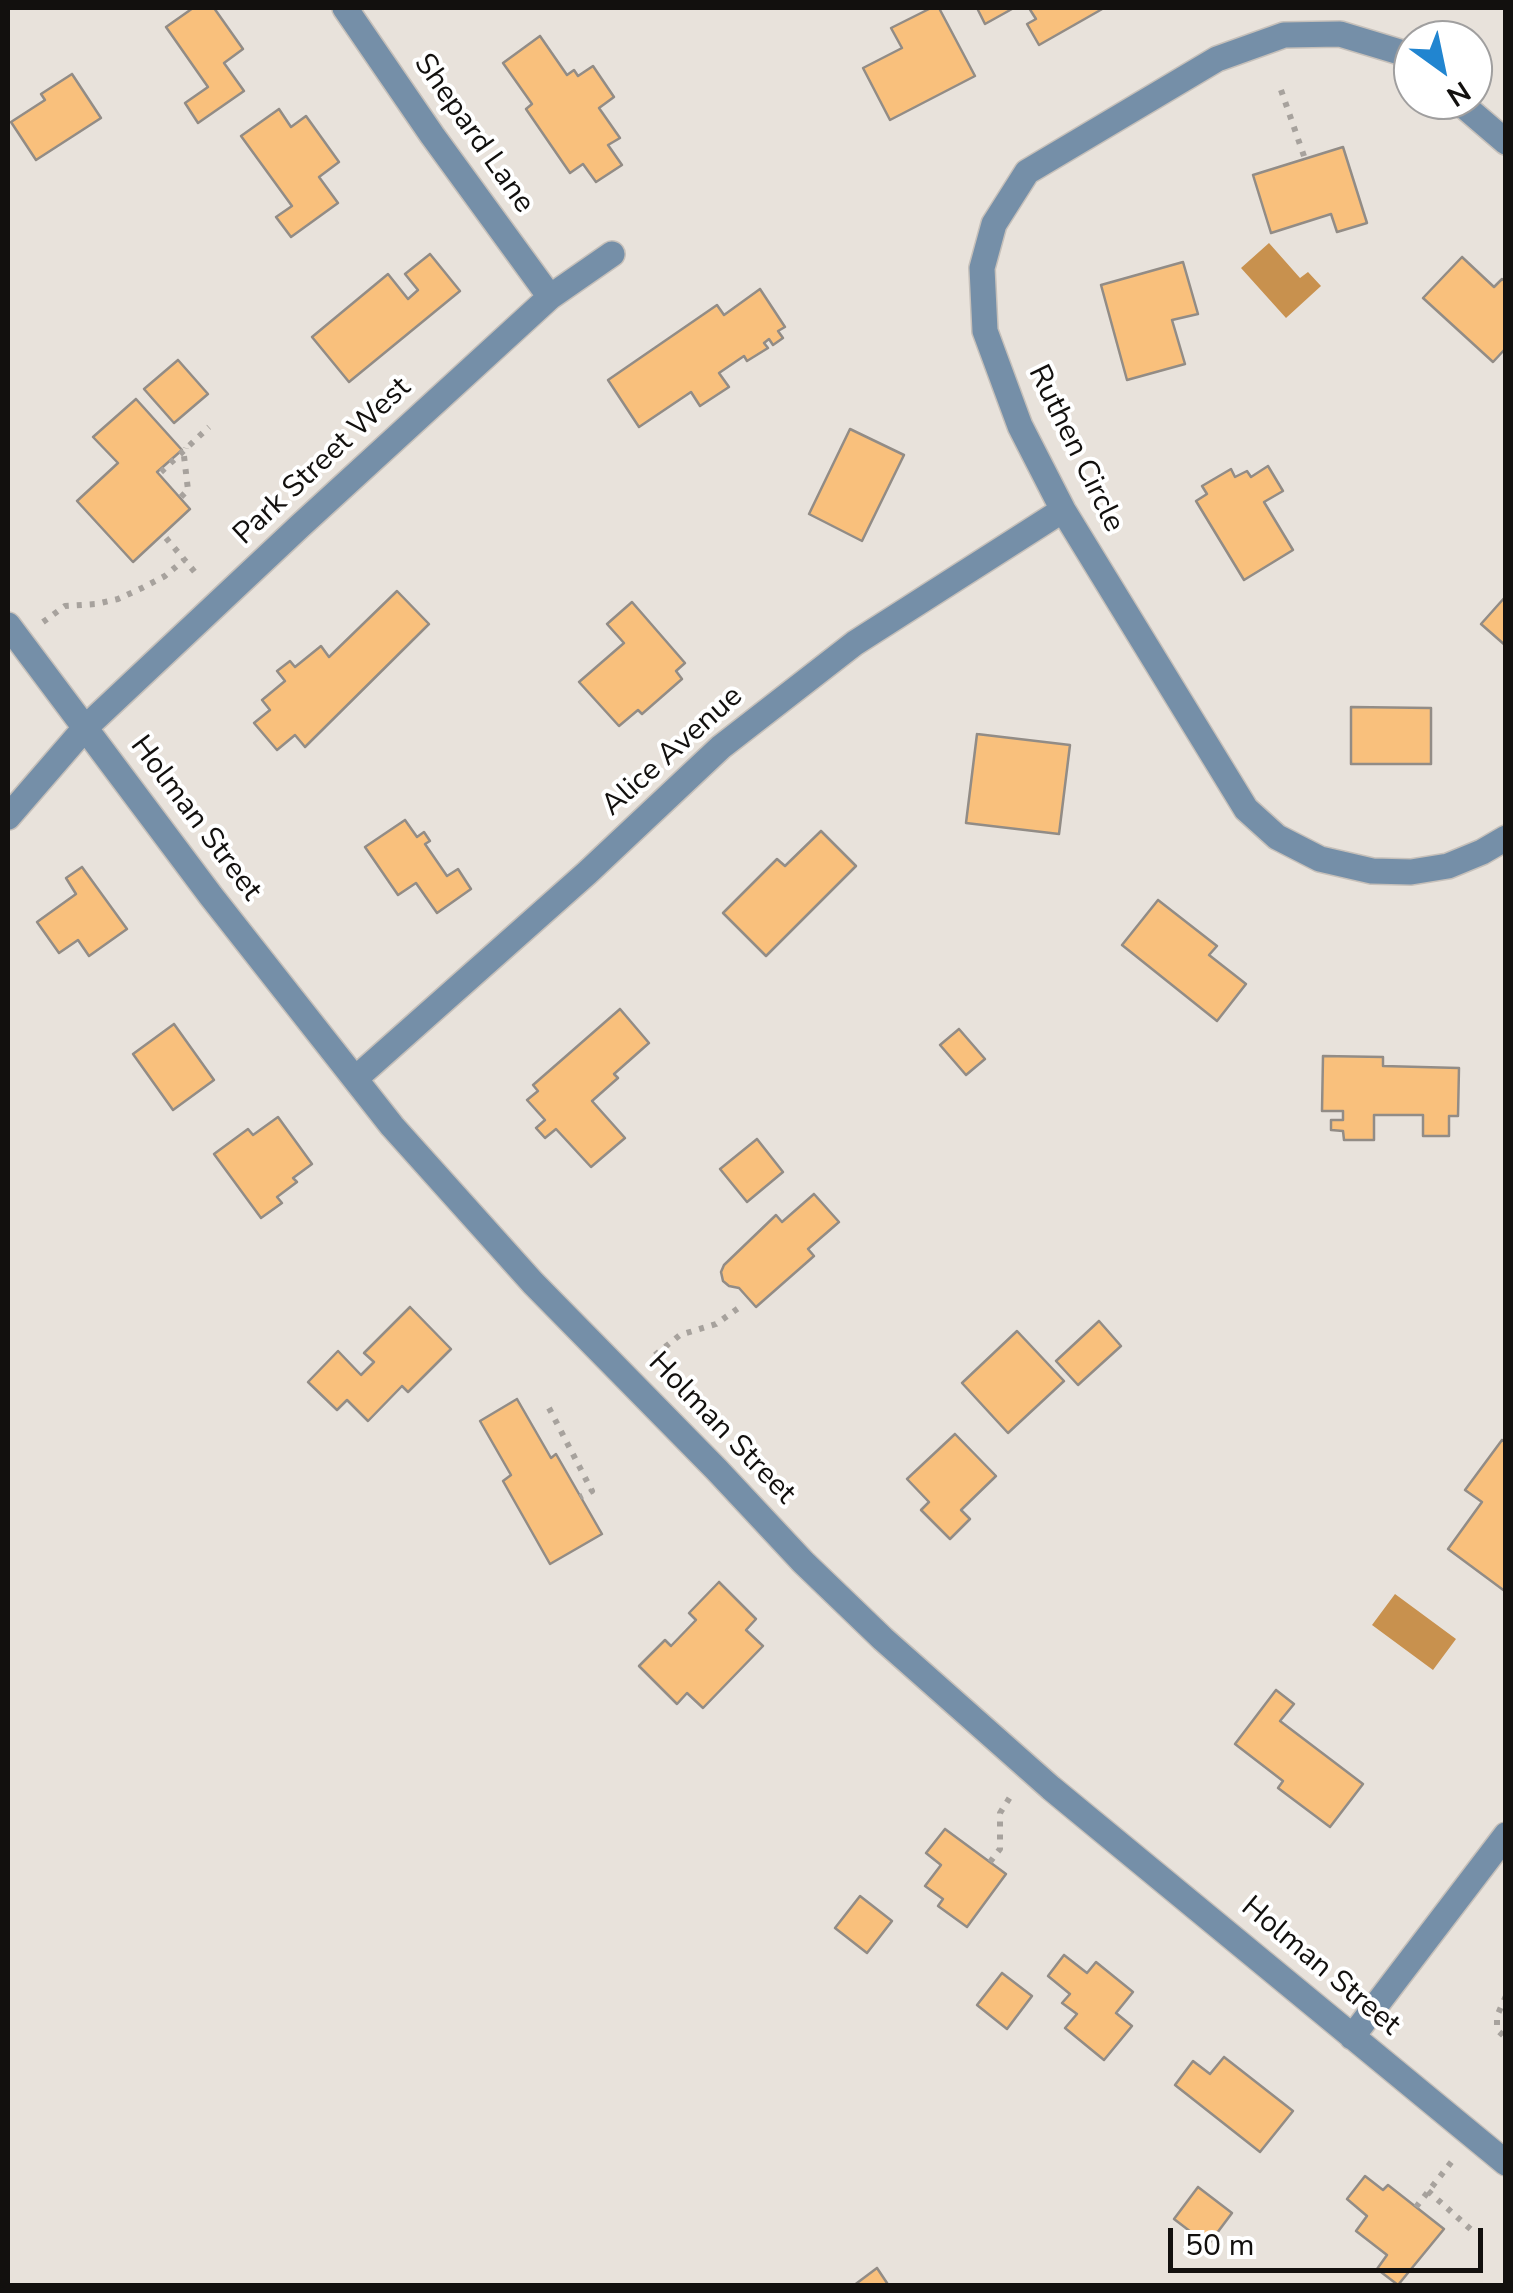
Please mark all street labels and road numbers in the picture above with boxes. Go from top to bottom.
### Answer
street label: Shepard Lane [405,48,541,220]
street label: Ruthen Circle [1019,360,1131,538]
street label: Park Street West [227,371,419,553]
street label: Alice Avenue [595,679,751,825]
street label: Holman Street [121,730,269,908]
street label: Holman Street [640,1346,802,1512]
street label: Holman Street [1233,1890,1407,2044]

